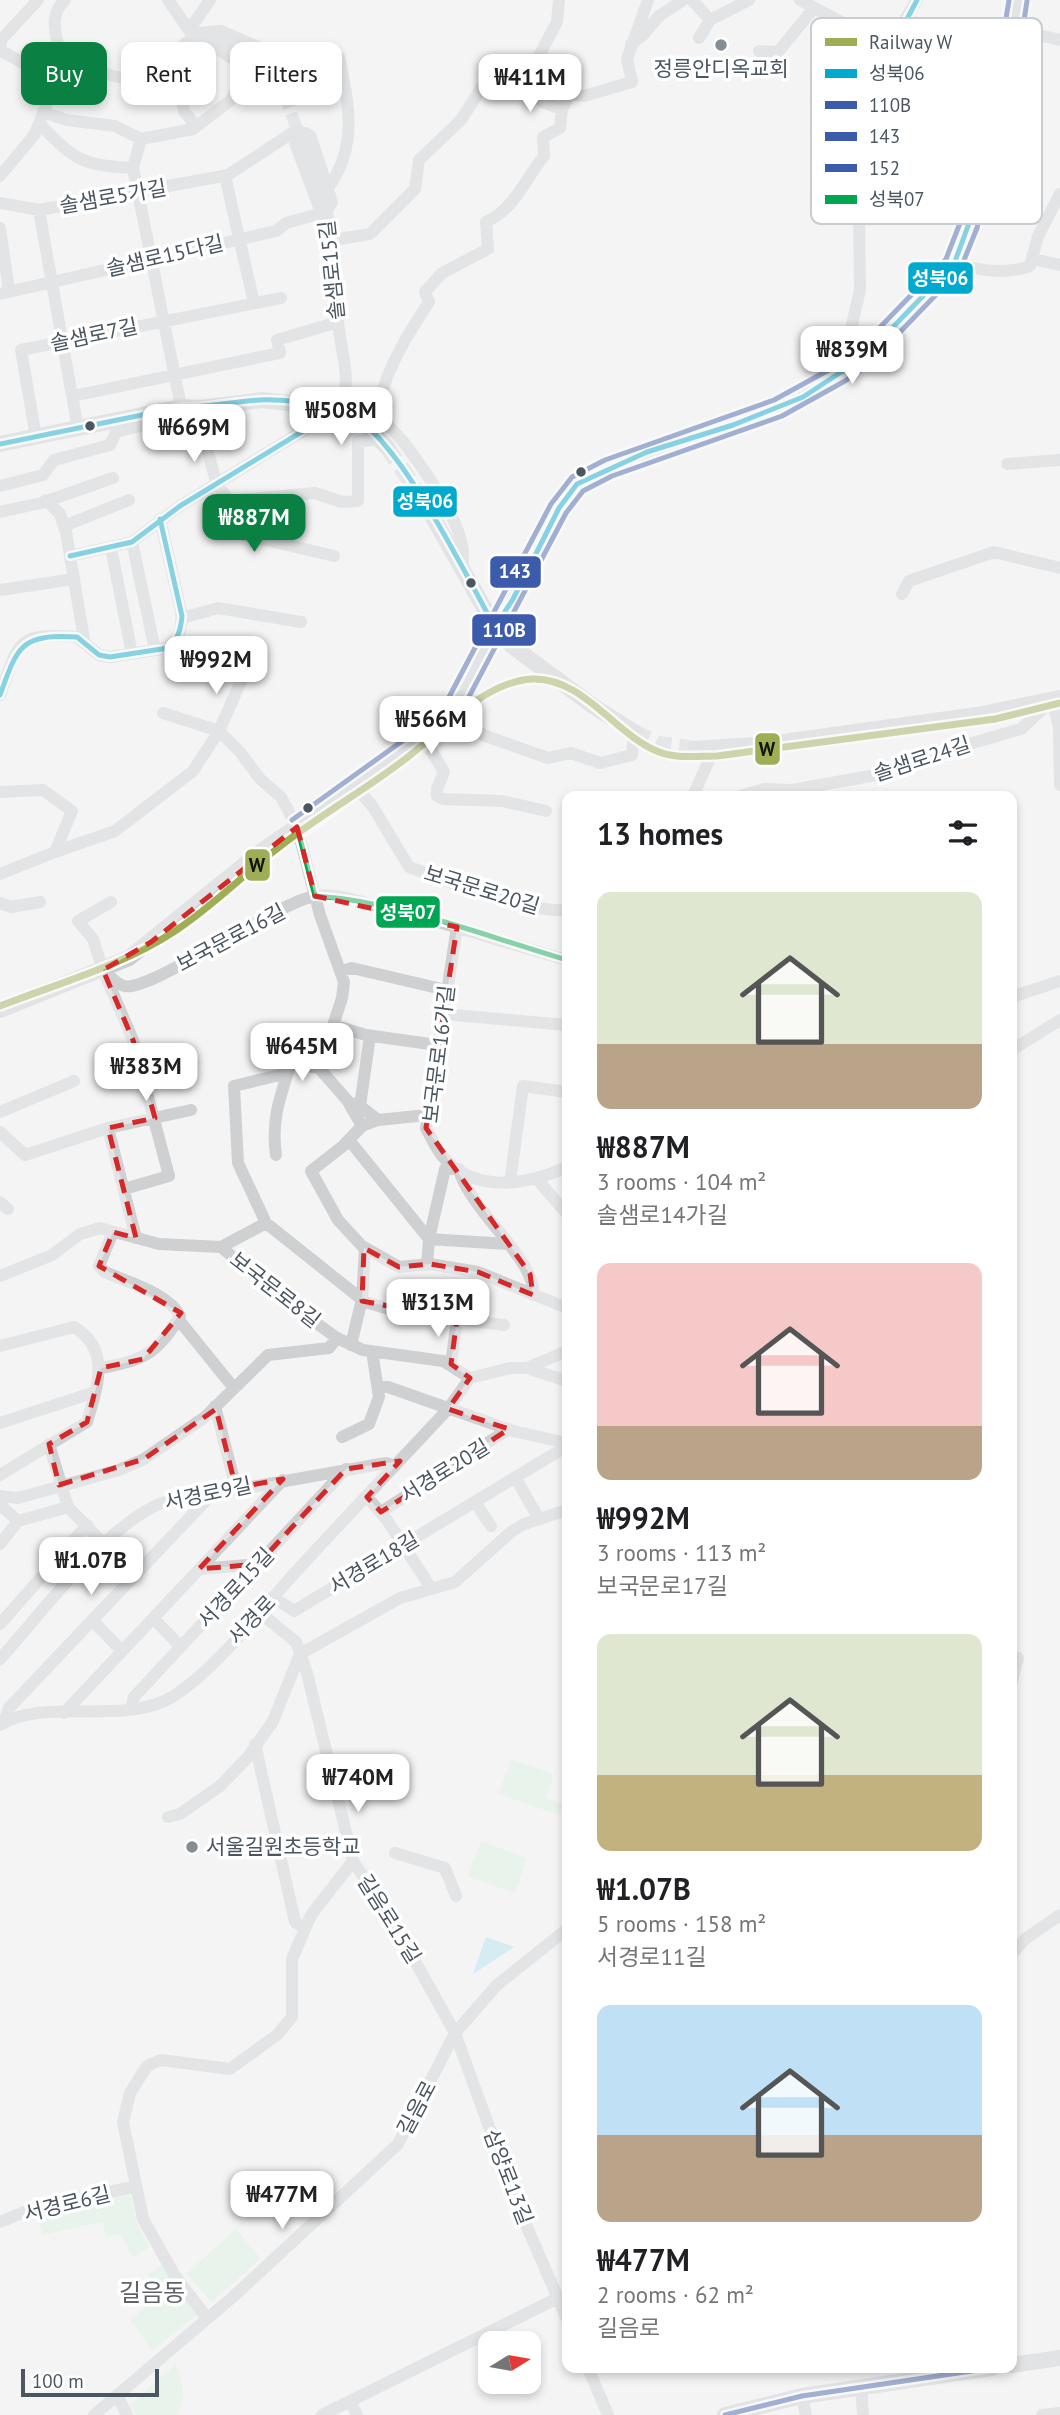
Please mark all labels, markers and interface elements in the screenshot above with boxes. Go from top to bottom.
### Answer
legend [811,18,1042,224]
text: Railway W [869,30,952,54]
marker: 정릉안디옥교회 [713,37,729,53]
chip: Buy [21,42,107,105]
chip: Rent [121,42,216,105]
chip: Filters [230,42,342,105]
pin: ₩411M [481,54,579,114]
place label: 정릉안디옥교회 [653,55,789,82]
text: 성북06 [869,61,925,85]
text: ₩411M [494,62,566,91]
text: 110B [869,93,911,117]
text: 143 [869,124,900,148]
text: 152 [869,156,900,180]
street label: 솔샘로5가길 [57,174,168,219]
text: 성북07 [869,187,925,211]
street label: 솔샘로15길 [313,219,350,321]
street label: 솔샘로15다길 [104,229,226,282]
line badge: 성북06 [907,261,974,295]
text: 성북06 [912,266,968,290]
street label: 솔샘로7길 [48,312,140,357]
pin: ₩839M [803,326,901,386]
text: ₩839M [816,334,888,363]
pin: ₩508M [292,388,390,447]
text: ₩508M [305,395,377,424]
pin: ₩669M [145,405,243,464]
text: ₩669M [158,412,230,441]
unlabelled marker [83,419,97,433]
unlabelled marker [574,465,588,479]
line badge: 성북06 [392,485,458,518]
text: 성북06 [397,489,453,513]
pin: ₩887M [205,494,303,554]
text: ₩887M [218,502,290,531]
line badge: 143 [489,555,542,589]
text: 143 [499,559,531,583]
unlabelled marker [464,576,478,590]
line badge: 110B [471,613,537,647]
text: 110B [482,618,526,642]
pin: ₩992M [167,636,265,696]
text: ₩992M [180,644,252,673]
pin: ₩566M [382,696,480,756]
text: ₩566M [395,704,467,733]
street label: 솔샘로24길 [870,730,974,787]
line badge: W [754,732,781,766]
text: W [759,737,776,761]
unlabelled marker [301,801,315,815]
text: 13 homes [597,814,723,853]
icon: filters [944,814,982,852]
line badge: W [244,848,271,882]
text: W [249,853,266,877]
street label: 보국문로20길 [421,859,543,920]
line badge: 성북07 [375,895,441,929]
street label: 보국문로16길 [172,898,290,978]
text: 성북07 [380,900,436,924]
icon: home [727,937,853,1063]
street label: 보국문로16가길 [417,983,460,1124]
pin: ₩645M [253,1024,351,1083]
text: ₩645M [266,1031,338,1060]
pin: ₩383M [97,1044,195,1103]
text: ₩383M [110,1051,182,1080]
text: ₩887M [597,1127,690,1166]
text: 3 rooms · 104 m² [597,1167,766,1196]
text: 솔샘로14가길 [597,1200,728,1229]
street label: 보국문로8길 [224,1246,326,1334]
pin: ₩313M [389,1280,487,1339]
text: ₩313M [402,1287,474,1316]
icon: home [727,1308,853,1434]
street label: 서경로20길 [395,1433,494,1509]
street label: 서경로9길 [162,1471,254,1516]
text: ₩992M [597,1498,690,1537]
street label: 서경로18길 [324,1525,424,1600]
pin: ₩1.07B [34,1538,148,1597]
text: 3 rooms · 113 m² [597,1538,766,1567]
street label: 서경로15길 [193,1543,279,1633]
text: ₩1.07B [55,1545,127,1574]
text: 보국문로17길 [597,1571,728,1600]
street label: 서경로 [223,1590,281,1650]
icon: home [727,1679,853,1805]
pin: ₩740M [309,1755,407,1814]
text: ₩740M [322,1762,394,1791]
place label: 서울길원초등학교 [206,1833,361,1860]
marker: 서울길원초등학교 [184,1839,200,1855]
street label: 길음로15길 [351,1869,427,1968]
text: ₩1.07B [597,1869,691,1908]
text: 5 rooms · 158 m² [597,1909,766,1938]
text: 서경로11길 [597,1942,707,1971]
icon: home [727,2050,853,2176]
street label: 길음로 [391,2076,442,2140]
street label: 삼양로13길 [478,2125,539,2228]
pin: ₩477M [233,2172,331,2231]
text: ₩477M [246,2179,318,2208]
street label: 서경로6길 [21,2180,113,2227]
text: ₩477M [597,2240,690,2279]
district label: 길음동 [119,2277,185,2308]
text: 2 rooms · 62 m² [597,2280,754,2309]
text: 길음로 [597,2313,660,2342]
north arrow [478,2331,541,2394]
map controls [478,2331,541,2394]
scale bar [21,2366,159,2398]
text: 100 m [32,2369,84,2393]

